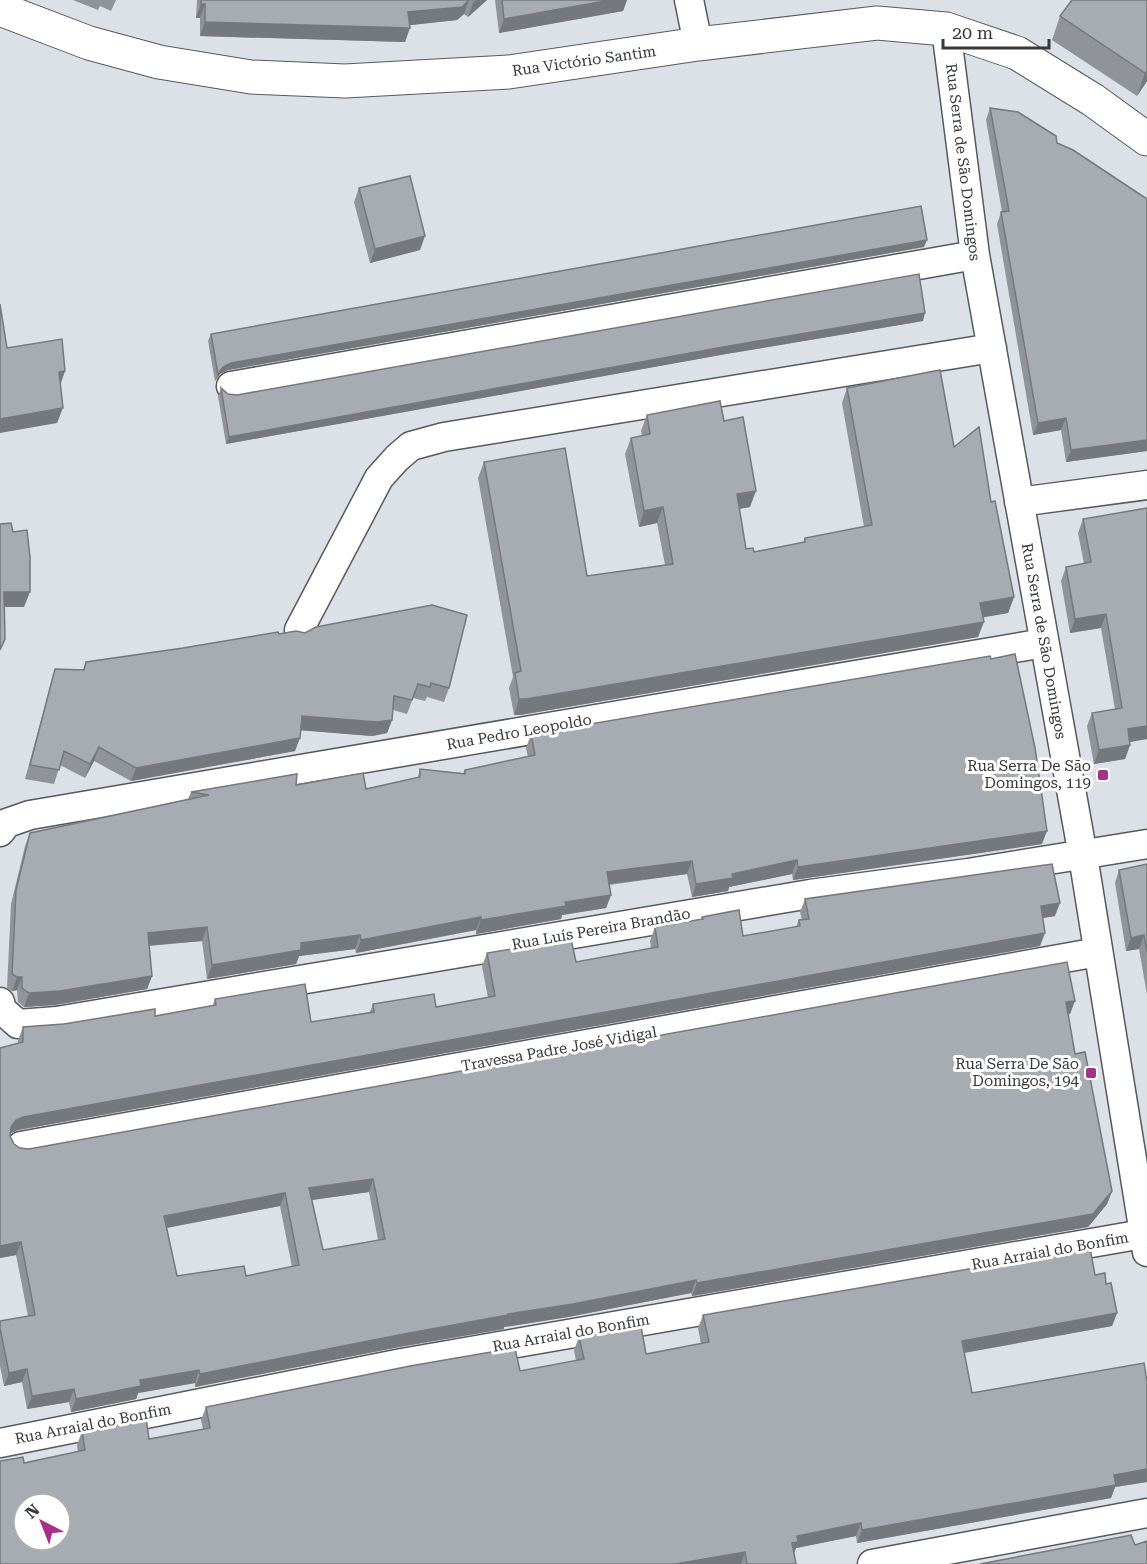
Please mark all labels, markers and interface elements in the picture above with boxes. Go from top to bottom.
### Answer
scale bar [943,12,1050,50]
text: 20 m [952,22,993,43]
street label: Rua Victório Santim [511,42,657,80]
street label: Rua Serra de São Domingos [942,62,984,262]
street label: Rua Serra de São Domingos [1018,542,1070,740]
street label: Rua Pedro Leopoldo [445,710,593,754]
place label: Rua Serra De São Domingos, 119 [967,757,1091,792]
marker: Rua Serra De São Domingos, 119 [1096,768,1110,782]
street label: Rua Luís Pereira Brandão [510,904,692,954]
street label: Travessa Padre José Vidigal [460,1023,659,1075]
place label: Rua Serra De São Domingos, 194 [955,1055,1080,1090]
marker: Rua Serra De São Domingos, 194 [1084,1066,1098,1080]
street label: Rua Arraial do Bonfim [970,1228,1130,1274]
street label: Rua Arraial do Bonfim [491,1310,651,1356]
street label: Rua Arraial do Bonfim [13,1400,173,1448]
north arrow [12,1492,72,1552]
text: N [21,1500,43,1522]

